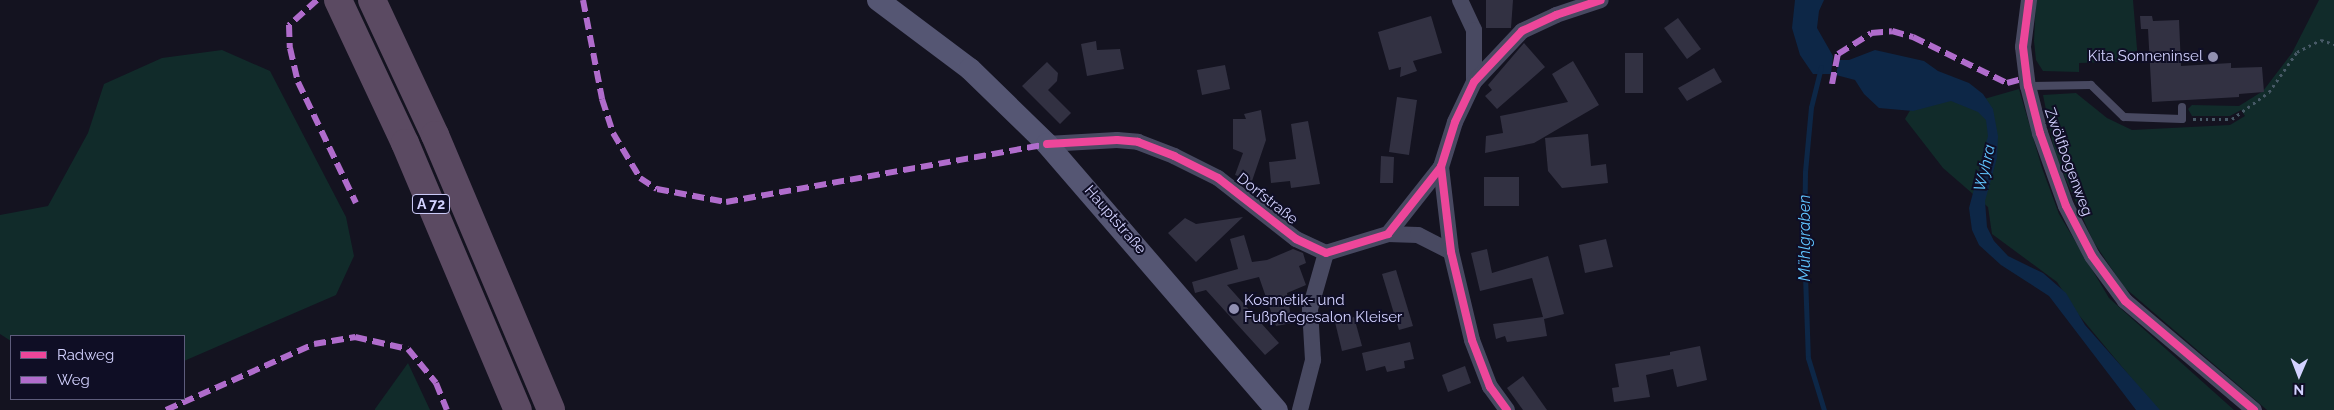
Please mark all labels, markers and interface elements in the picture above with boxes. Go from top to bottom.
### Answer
place label: Kita Sonneninsel [2088,48,2203,66]
marker: Kita Sonneninsel [2207,51,2219,63]
street label: Zwölfbogenweg [2040,105,2096,219]
water label: Wyhra [1970,143,2000,193]
street label: Dorfstraße [1233,170,1301,228]
street label: Hauptstraße [1080,182,1150,258]
road number: A 72 [411,192,451,215]
water label: Mühlgraben [1795,195,1815,281]
place label: Kosmetik- und Fußpflegesalon Kleiser [1244,291,1402,326]
marker: Kosmetik- und Fußpflegesalon Kleiser [1228,303,1240,315]
legend [10,335,185,400]
text: Radweg [57,346,114,364]
north arrow [2274,350,2324,400]
text: Weg [57,371,90,389]
text: N [2293,382,2304,398]

